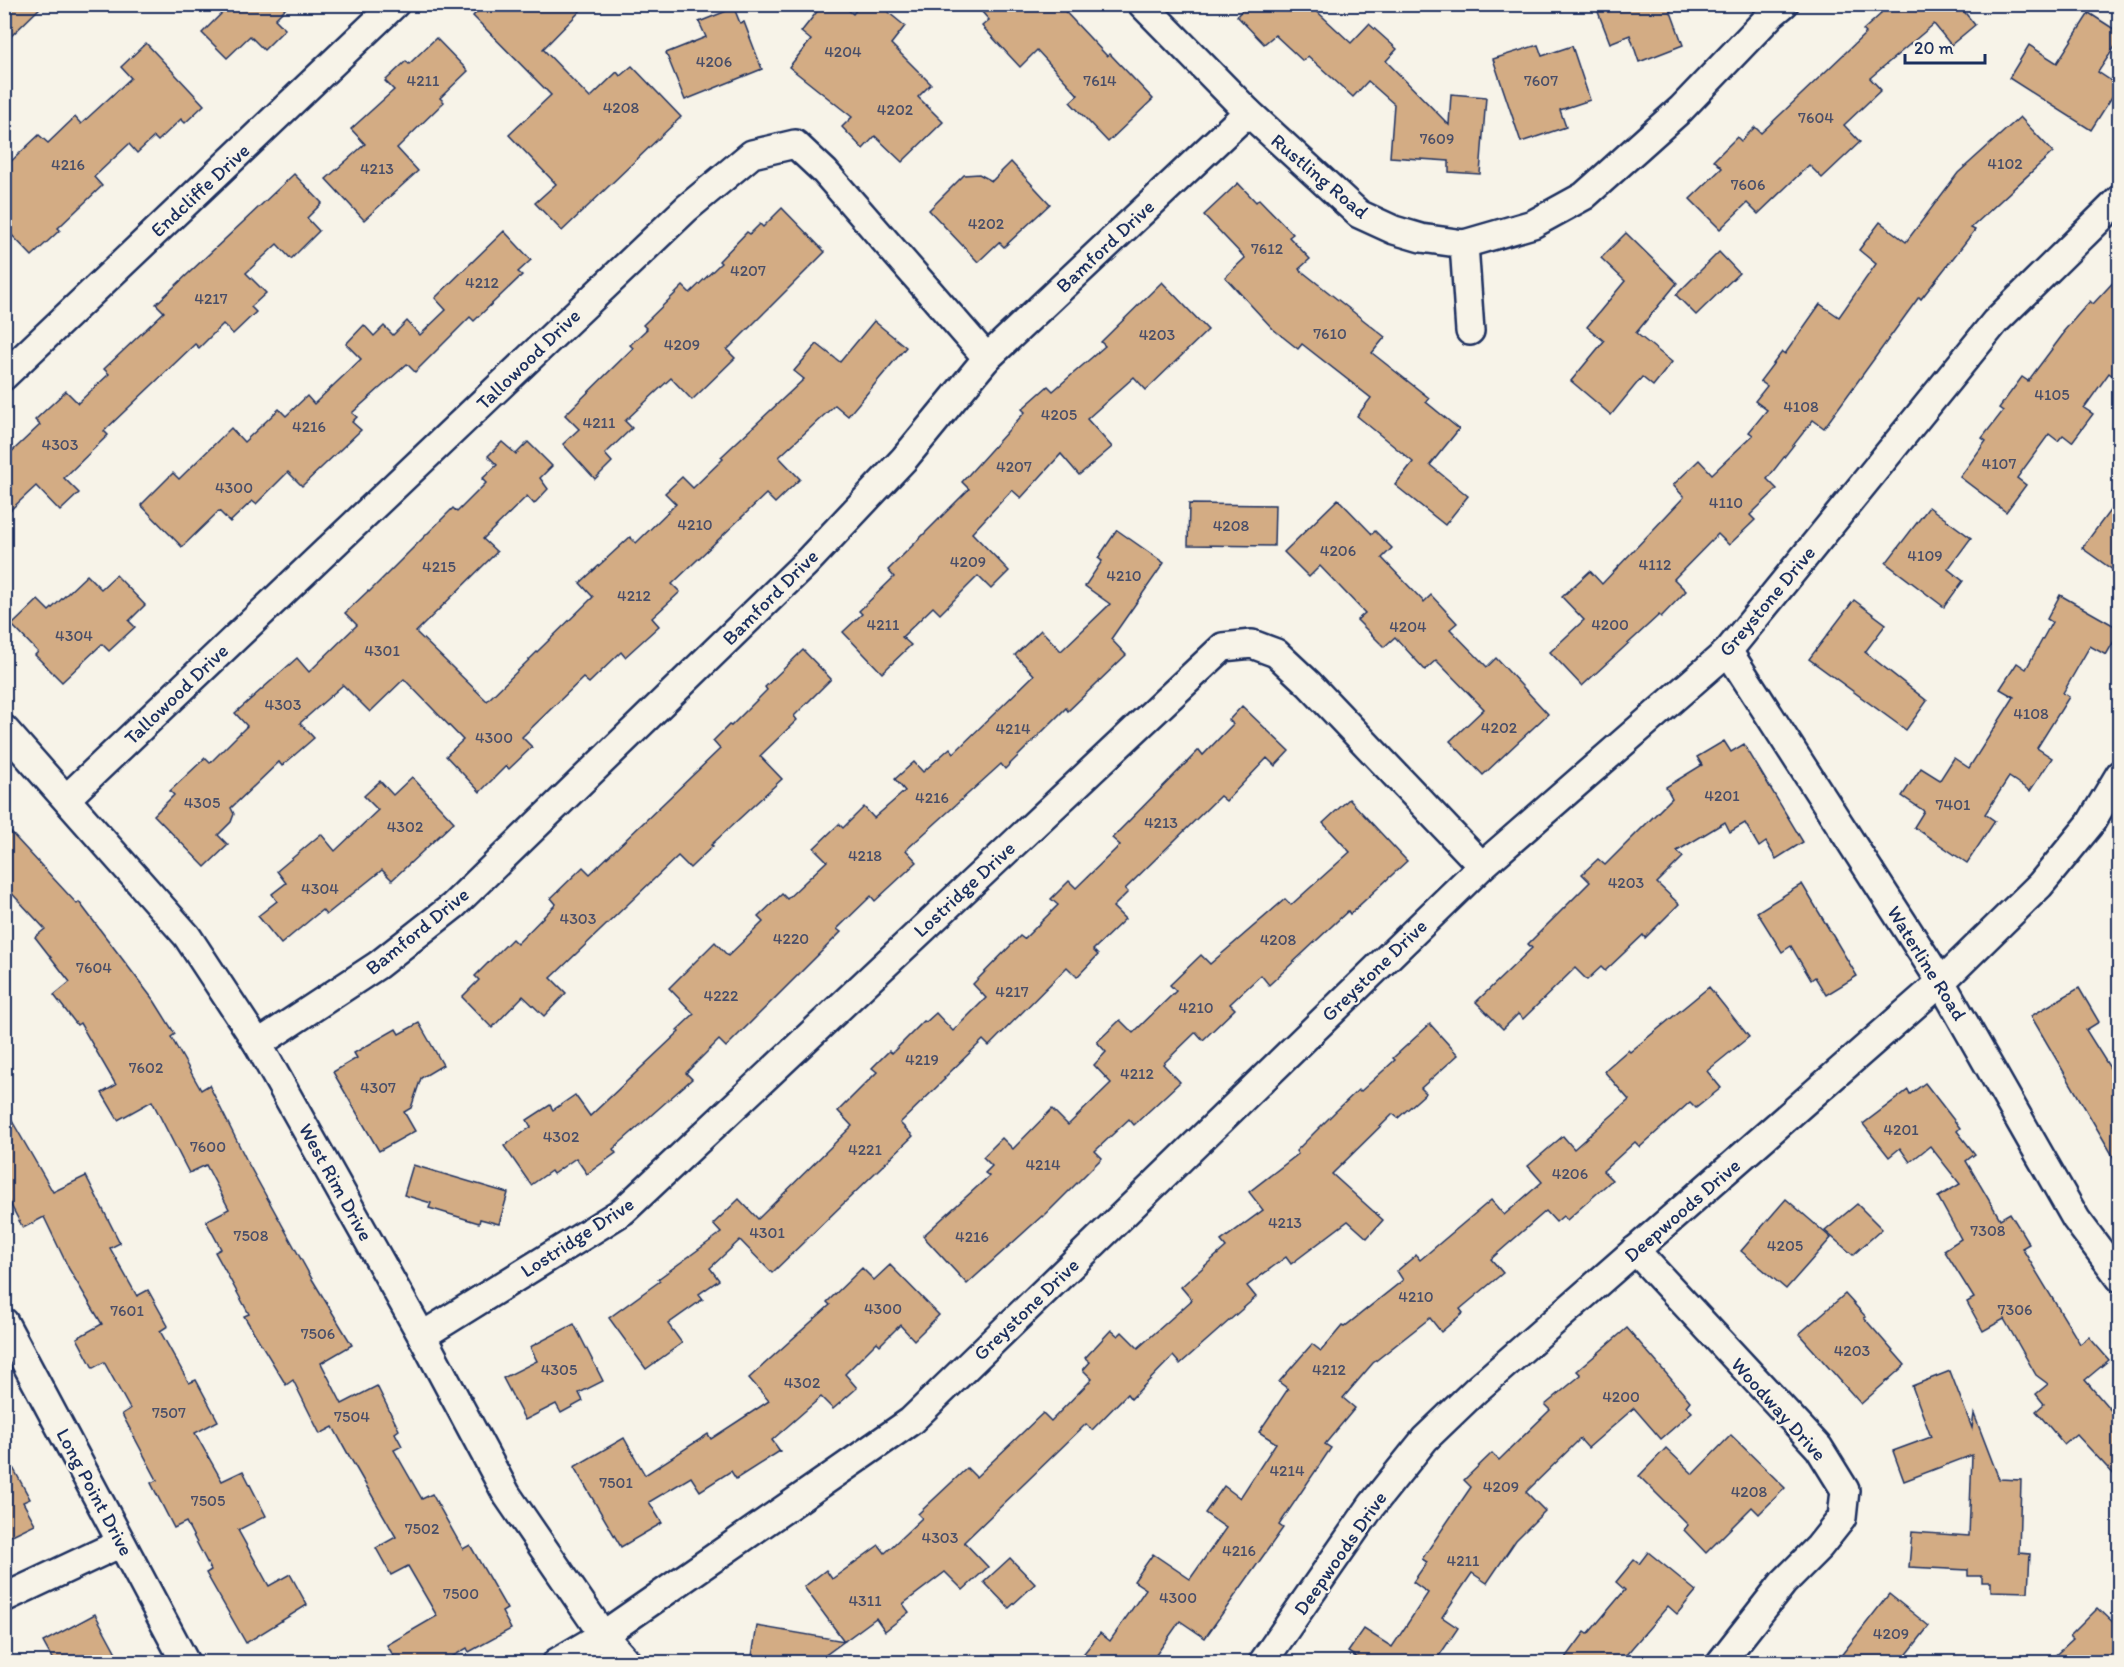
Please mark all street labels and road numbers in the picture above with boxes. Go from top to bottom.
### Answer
street label: Rustling Road [1266,128,1374,224]
street label: Endcliffe Drive [146,138,254,242]
street label: Bamford Drive [1051,194,1159,298]
street label: Tallowood Drive [471,303,585,415]
street label: Greystone Drive [1714,541,1820,661]
street label: Bamford Drive [717,544,823,650]
street label: Tallowood Drive [119,638,233,750]
street label: Lostridge Drive [908,836,1020,942]
street label: Bamford Drive [360,882,474,980]
street label: Waterline Road [1882,901,1972,1025]
street label: Greystone Drive [1316,914,1432,1026]
street label: West Rim Drive [294,1119,378,1245]
street label: Deepwoods Drive [1619,1153,1745,1267]
street label: Lostridge Drive [516,1191,638,1283]
street label: Greystone Drive [968,1253,1084,1365]
street label: Woodway Drive [1726,1352,1832,1466]
street label: Long Point Drive [51,1424,139,1560]
street label: Deepwoods Drive [1288,1486,1392,1620]

